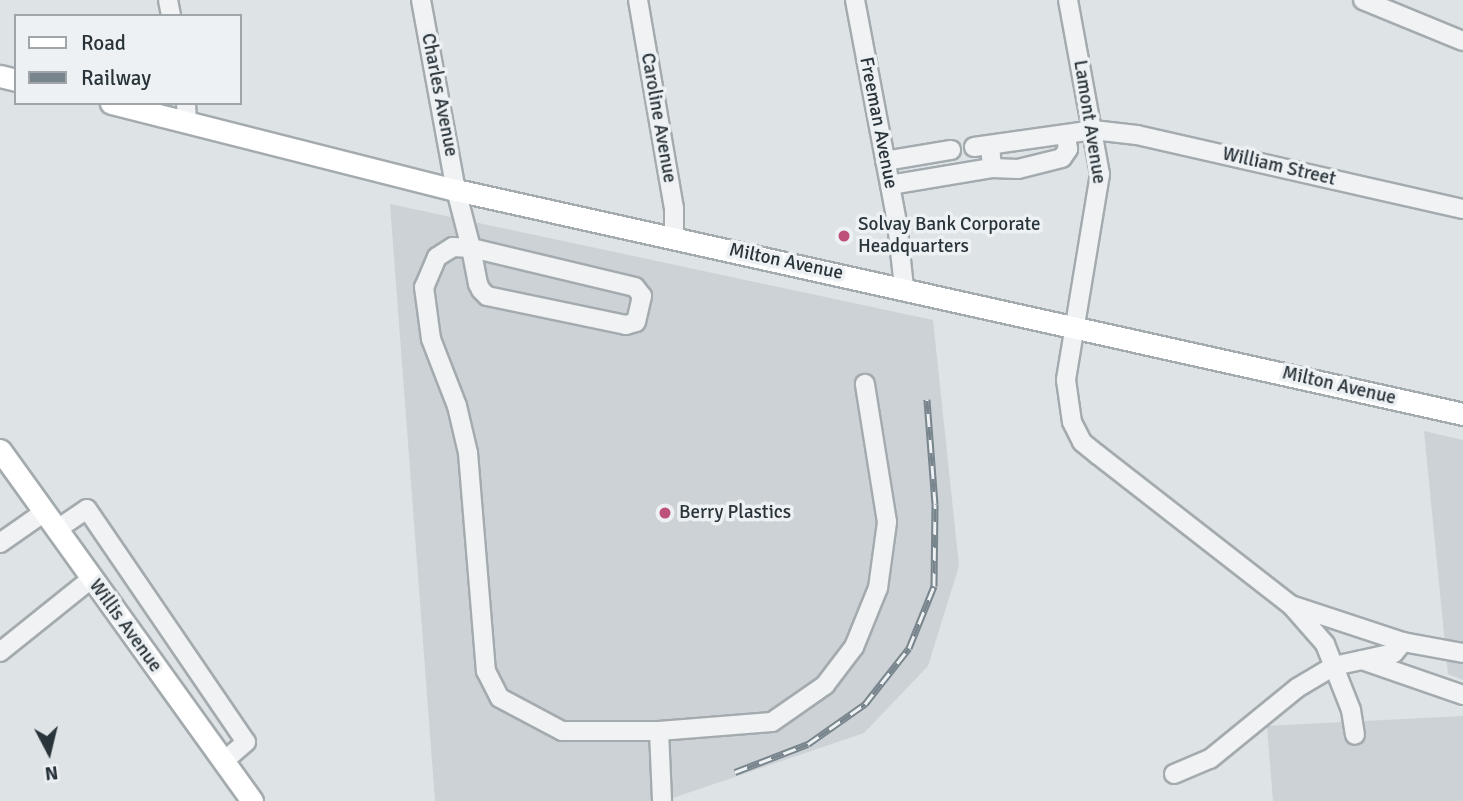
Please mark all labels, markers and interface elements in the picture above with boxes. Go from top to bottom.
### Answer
legend [14,14,242,105]
text: Road [81,30,126,56]
street label: Charles Avenue [416,31,462,159]
street label: Caroline Avenue [635,51,681,185]
street label: Freeman Avenue [854,55,902,191]
street label: Lamont Avenue [1068,58,1110,186]
text: Railway [81,65,151,91]
street label: William Street [1220,143,1338,191]
place label: Solvay Bank Corporate Headquarters [858,214,1041,258]
marker: Solvay Bank Corporate Headquarters [836,228,852,244]
street label: Milton Avenue [727,239,845,285]
street label: Milton Avenue [1280,362,1398,410]
place label: Berry Plastics [679,502,791,524]
marker: Berry Plastics [657,505,673,521]
street label: Willis Avenue [84,575,166,677]
north arrow [14,717,84,787]
text: N [44,760,60,786]

